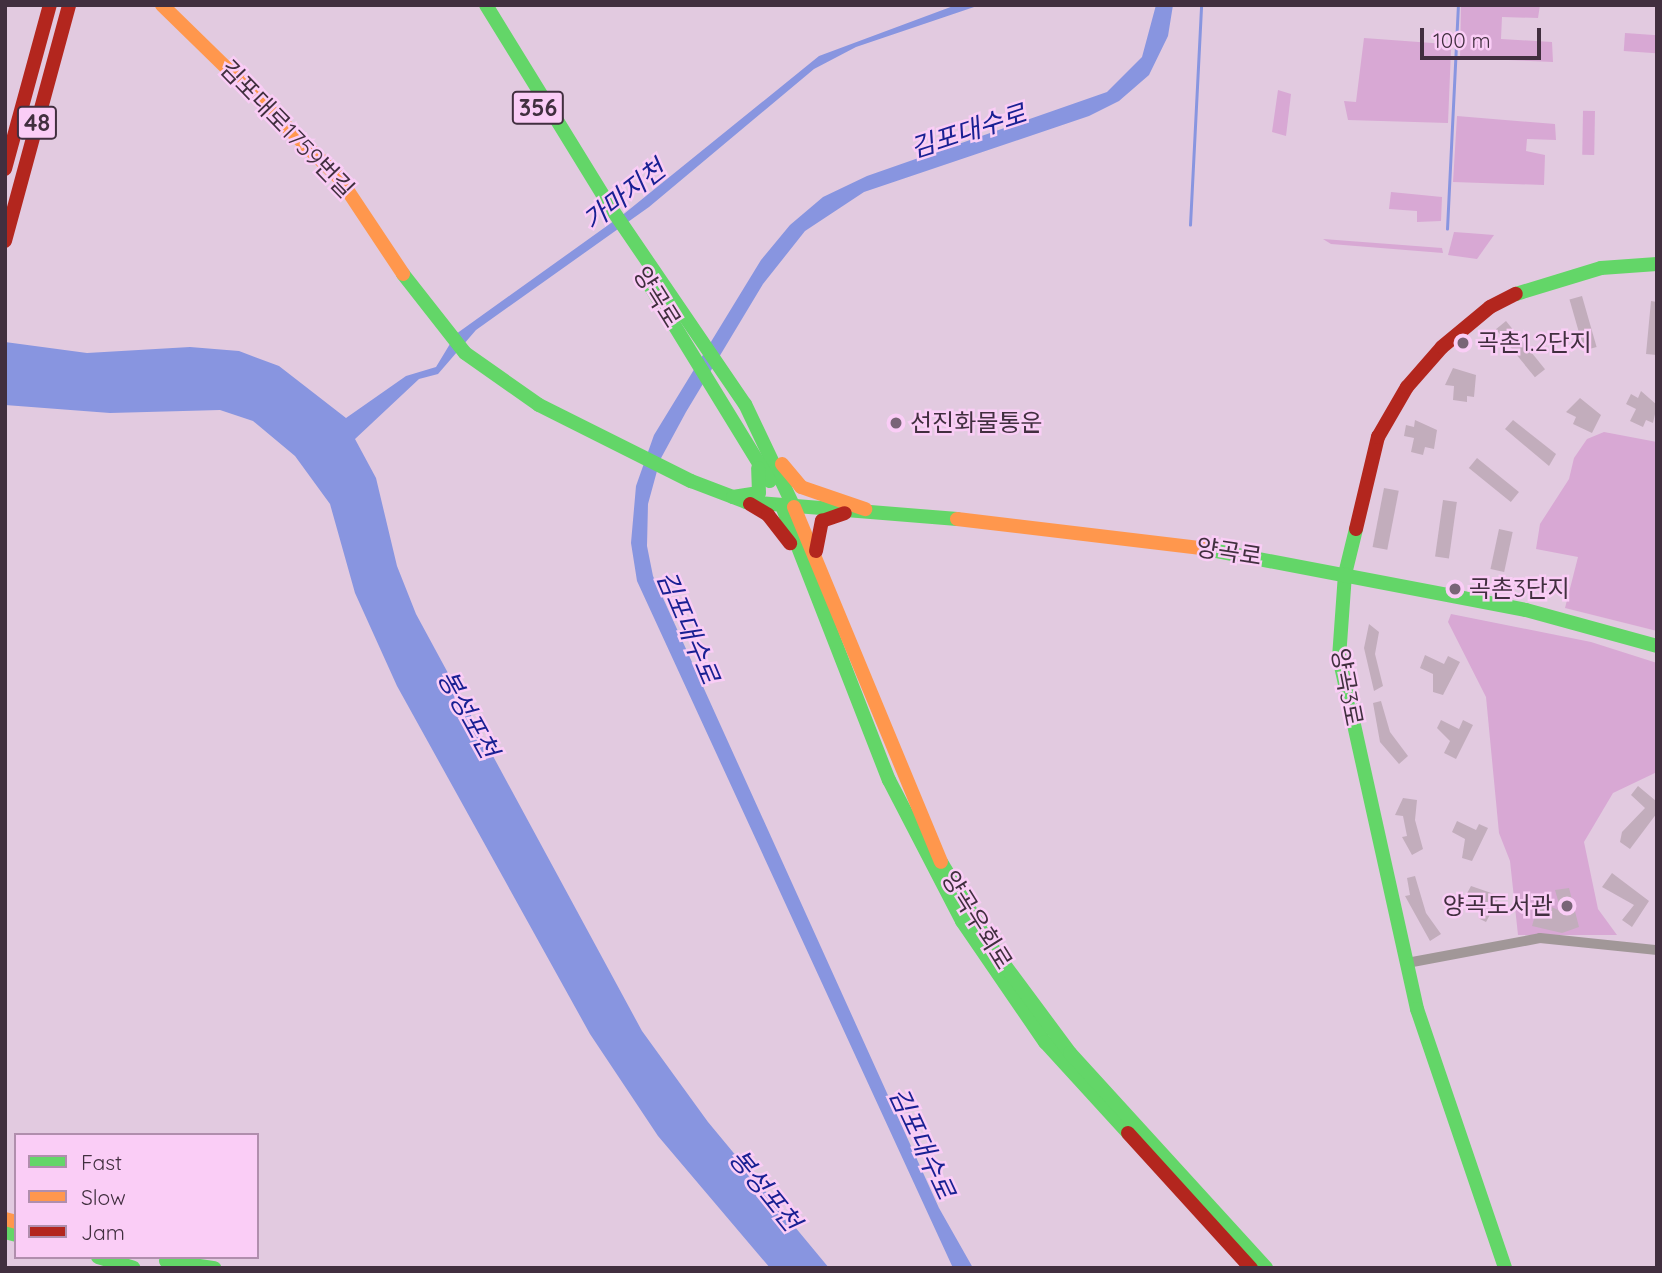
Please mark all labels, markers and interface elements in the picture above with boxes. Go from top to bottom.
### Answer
scale bar [1424,14,1545,58]
text: 100 m [1433,27,1491,53]
street label: 김포대로1759번길 [214,54,360,204]
road number: 356 [512,88,564,128]
water label: 김포대수로 [906,98,1030,164]
road number: 48 [16,104,58,142]
water label: 가마지천 [577,153,671,237]
street label: 양곡로 [627,261,687,333]
place label: 곡촌1.2단지 [1477,329,1592,357]
marker: 곡촌1.2단지 [1455,335,1471,351]
place label: 선진화물통운 [910,409,1042,437]
marker: 선진화물통운 [888,415,904,431]
street label: 양곡로 [1194,533,1264,571]
water label: 김포대수로 [650,566,726,688]
place label: 곡촌3단지 [1469,575,1570,603]
marker: 곡촌3단지 [1447,581,1463,597]
street label: 양곡3로 [1325,646,1369,728]
water label: 봉성포천 [431,665,505,763]
street label: 양곡우회로 [936,866,1018,974]
place label: 양곡도서관 [1443,892,1553,920]
marker: 양곡도서관 [1559,898,1575,914]
water label: 김포대수로 [883,1082,961,1204]
legend [14,1133,259,1259]
water label: 봉성포천 [723,1143,807,1237]
text: Fast [81,1149,122,1175]
text: Slow [81,1184,126,1210]
text: Jam [81,1219,125,1245]

